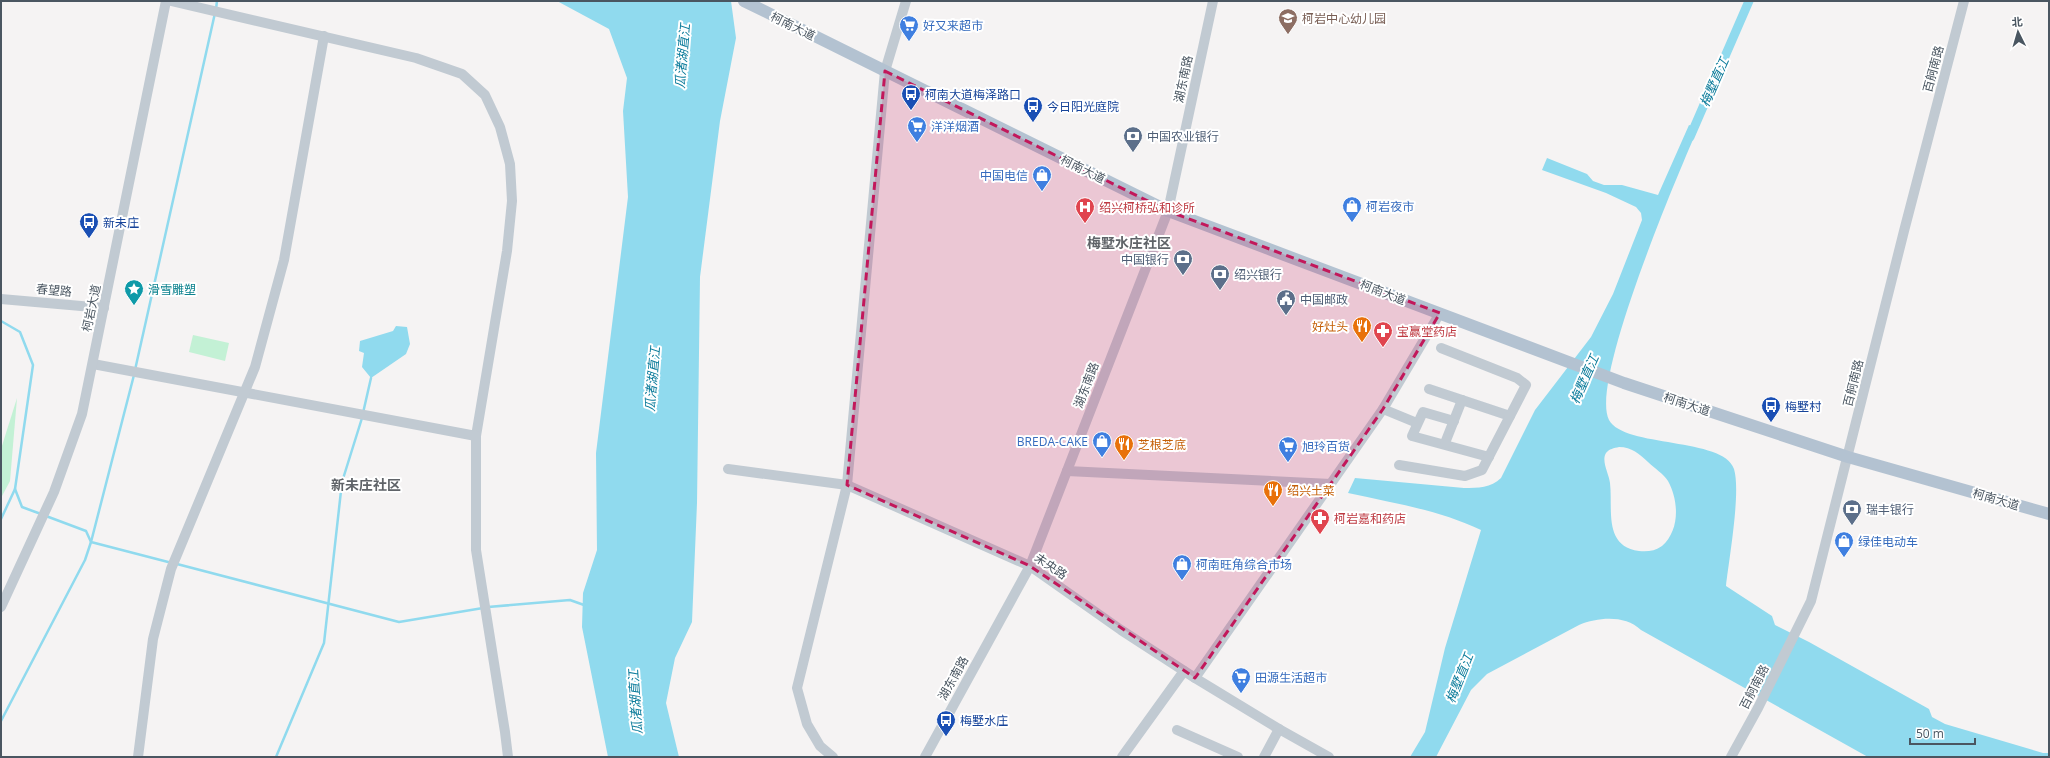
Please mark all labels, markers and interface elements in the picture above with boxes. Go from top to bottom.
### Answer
school or university icon: 柯岩中心幼儿园 [1277,7,1299,35]
street label: 柯南大道 [768,8,818,44]
place label: 柯岩中心幼儿园 [1302,10,1386,27]
north arrow [1998,12,2038,52]
supermarket icon: 好又来超市 [898,14,920,42]
text: 北 [2011,14,2023,29]
place label: 好又来超市 [923,17,983,34]
water label: 瓜渚湖直江 [670,21,694,89]
street label: 百舸南路 [1919,44,1947,94]
water label: 梅墅直江 [1695,53,1734,109]
street label: 湖东南路 [1170,54,1196,104]
bus stop icon: 柯南大道梅泽路口 [900,83,922,111]
place label: 柯南大道梅泽路口 [925,86,1021,103]
bus stop icon: 今日阳光庭院 [1022,95,1044,123]
place label: 今日阳光庭院 [1047,98,1119,115]
supermarket icon: 洋洋烟酒 [906,115,928,143]
place label: 洋洋烟酒 [931,118,979,135]
bank icon: 中国农业银行 [1122,125,1144,153]
place label: 中国农业银行 [1147,128,1219,145]
street label: 柯南大道 [1058,151,1108,187]
shop icon: 中国电信 [1031,164,1053,192]
place label: 中国电信 [980,167,1028,184]
shop icon: 柯岩夜市 [1341,195,1363,223]
hospital icon: 绍兴柯桥弘和诊所 [1074,196,1096,224]
place label: 柯岩夜市 [1366,198,1414,215]
place label: 绍兴柯桥弘和诊所 [1099,199,1195,216]
bus stop icon: 新未庄 [78,211,100,239]
place label: 新未庄 [103,214,139,231]
district label: 梅墅水庄社区 [1087,233,1171,252]
bank icon: 中国银行 [1172,248,1194,276]
place label: 中国银行 [1121,251,1169,268]
bank icon: 绍兴银行 [1209,263,1231,291]
place label: 绍兴银行 [1234,266,1282,283]
street label: 柯南大道 [1358,275,1408,309]
place icon: 滑雪雕塑 [123,278,145,306]
street label: 春望路 [35,280,73,300]
place label: 滑雪雕塑 [148,281,196,298]
street label: 柯岩大道 [78,283,104,333]
public building icon: 中国邮政 [1275,288,1297,316]
place label: 中国邮政 [1300,291,1348,308]
restaurant icon: 好灶头 [1351,315,1373,343]
place label: 好灶头 [1312,318,1348,335]
pharmacy icon: 宝赢堂药店 [1372,320,1394,348]
place label: 宝赢堂药店 [1397,323,1457,340]
water label: 瓜渚湖直江 [640,344,664,412]
water label: 梅墅直江 [1565,350,1604,406]
street label: 百舸南路 [1839,358,1867,408]
street label: 湖东南路 [1069,360,1103,410]
street label: 柯南大道 [1662,388,1712,420]
bus stop icon: 梅墅村 [1760,395,1782,423]
place label: 梅墅村 [1785,398,1822,415]
shop icon: BREDA-CAKE [1091,430,1113,458]
place label: BREDA-CAKE [1017,433,1088,450]
restaurant icon: 芝根芝底 [1113,433,1135,461]
supermarket icon: 旭玲百货 [1277,435,1299,463]
place label: 芝根芝底 [1138,436,1186,453]
place label: 旭玲百货 [1302,438,1350,455]
district label: 新未庄社区 [331,475,401,494]
restaurant icon: 绍兴土菜 [1262,479,1284,507]
place label: 绍兴土菜 [1287,482,1335,499]
street label: 柯南大道 [1971,484,2021,514]
bank icon: 瑞丰银行 [1841,498,1863,526]
place label: 瑞丰银行 [1866,501,1914,518]
pharmacy icon: 柯岩嘉和药店 [1309,507,1331,535]
place label: 柯岩嘉和药店 [1334,510,1406,527]
shop icon: 绿佳电动车 [1833,530,1855,558]
place label: 绿佳电动车 [1858,533,1918,550]
street label: 未央路 [1031,549,1071,583]
shop icon: 柯南旺角综合市场 [1171,553,1193,581]
place label: 柯南旺角综合市场 [1196,556,1292,573]
water label: 梅墅直江 [1441,649,1478,705]
street label: 湖东南路 [934,653,972,703]
street label: 百舸南路 [1736,662,1772,712]
supermarket icon: 田源生活超市 [1230,666,1252,694]
water label: 瓜渚湖直江 [624,667,646,735]
place label: 田源生活超市 [1255,669,1327,686]
bus stop icon: 梅墅水庄 [935,709,957,737]
place label: 梅墅水庄 [960,712,1008,729]
scale bar [1910,720,1975,746]
text: 50 m [1916,725,1944,742]

